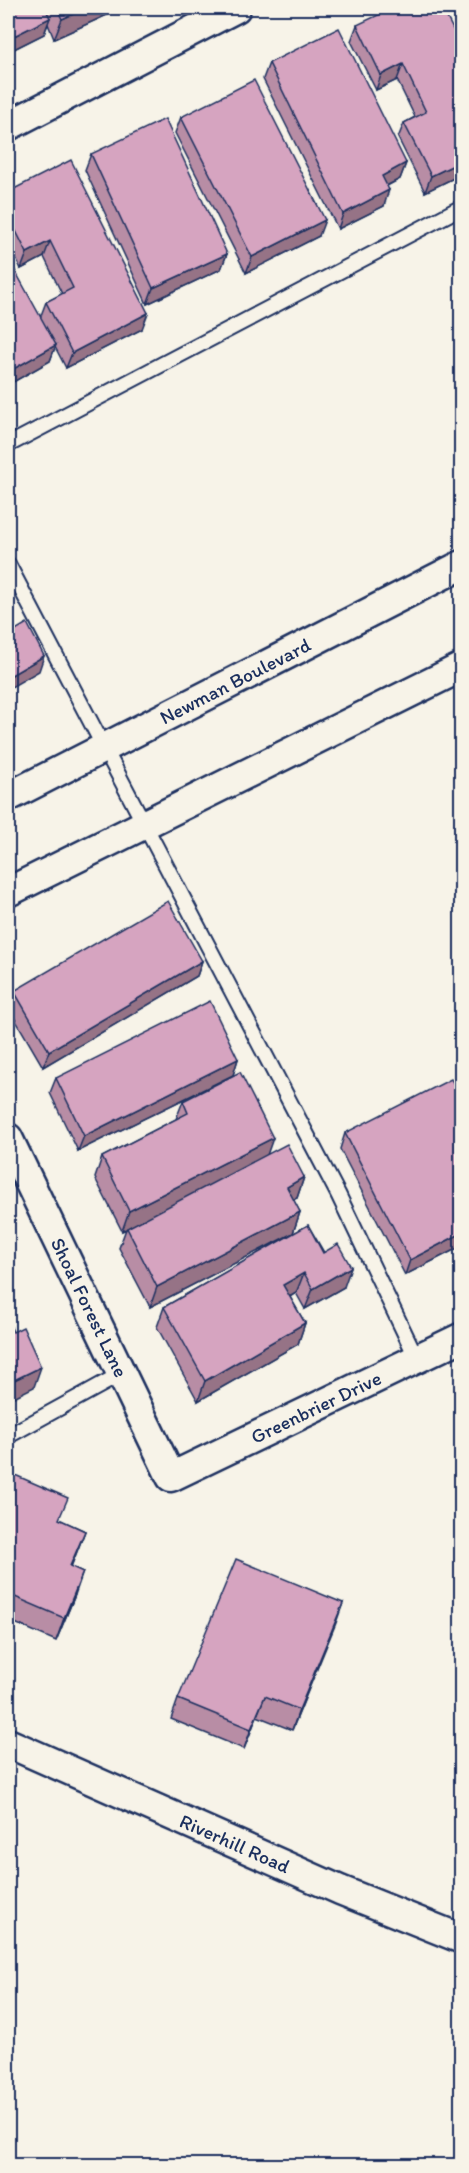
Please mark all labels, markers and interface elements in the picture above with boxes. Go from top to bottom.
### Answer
street label: Newman Boulevard [155,632,315,730]
street label: Shoal Forest Lane [46,1234,133,1381]
street label: Greenbrier Drive [247,1366,385,1449]
street label: Riverhill Road [176,1809,294,1878]

